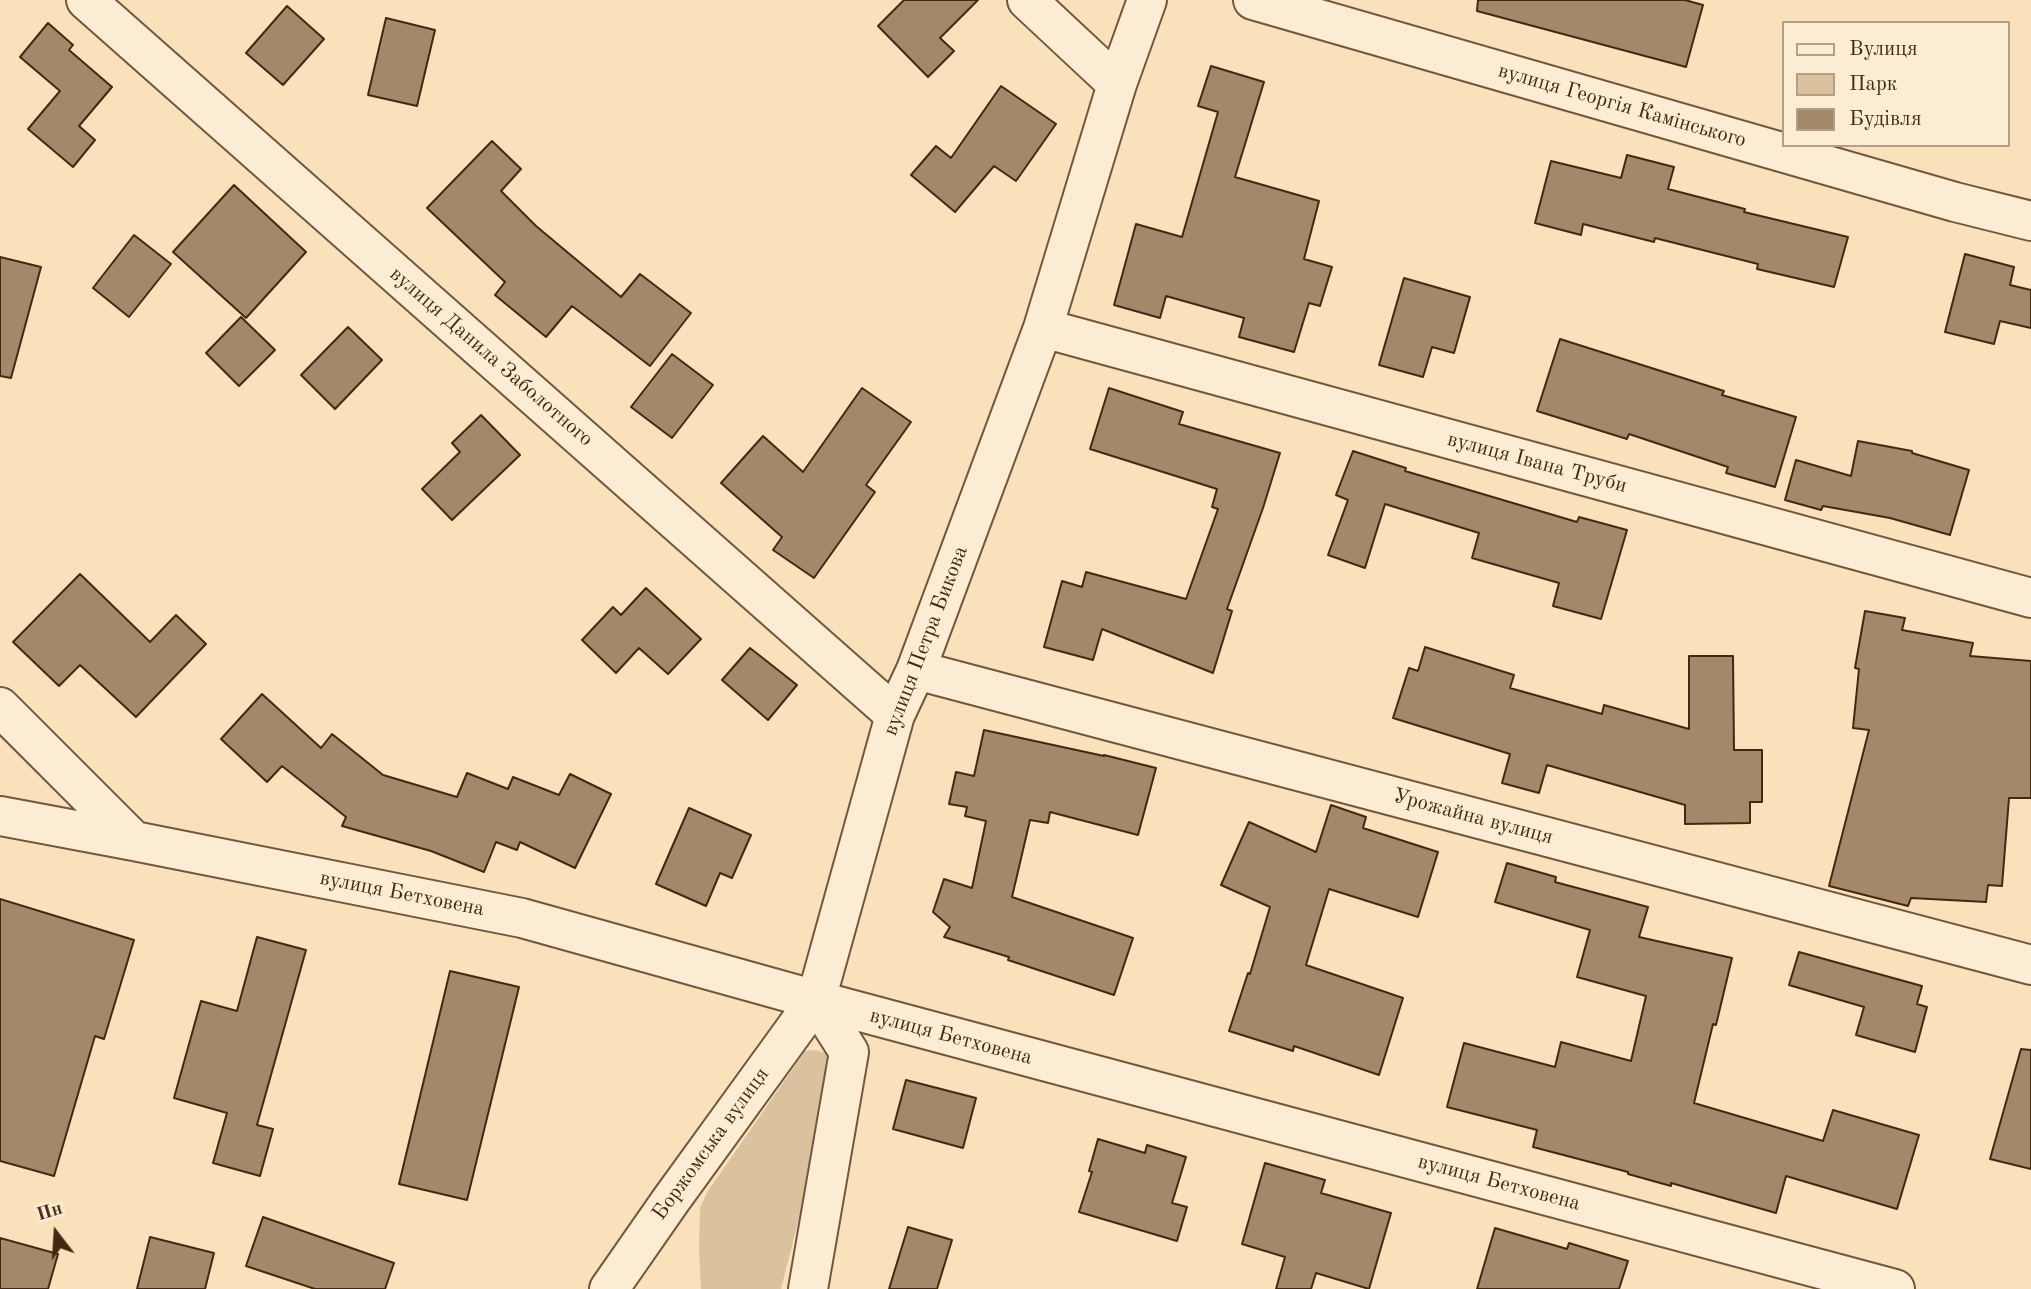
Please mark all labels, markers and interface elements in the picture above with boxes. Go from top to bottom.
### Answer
legend [1783,21,2010,147]
text: Вулиця [1849,39,1918,60]
street label: вулиця Георгія Камінського [1495,58,1749,154]
text: Парк [1849,74,1897,95]
text: Будівля [1849,109,1922,130]
street label: вулиця Данила Заболотного [384,262,598,452]
street label: вулиця Івана Труби [1444,427,1630,499]
street label: вулиця Петра Бикова [878,543,974,739]
street label: Урожайна вулиця [1390,784,1556,850]
street label: вулиця Бетховена [318,866,486,922]
street label: вулиця Бетховена [867,1003,1035,1071]
street label: Боржомська вулиця [647,1063,775,1225]
street label: вулиця Бетховена [1415,1149,1583,1217]
north arrow [21,1198,91,1268]
text: Пн [34,1200,65,1225]

